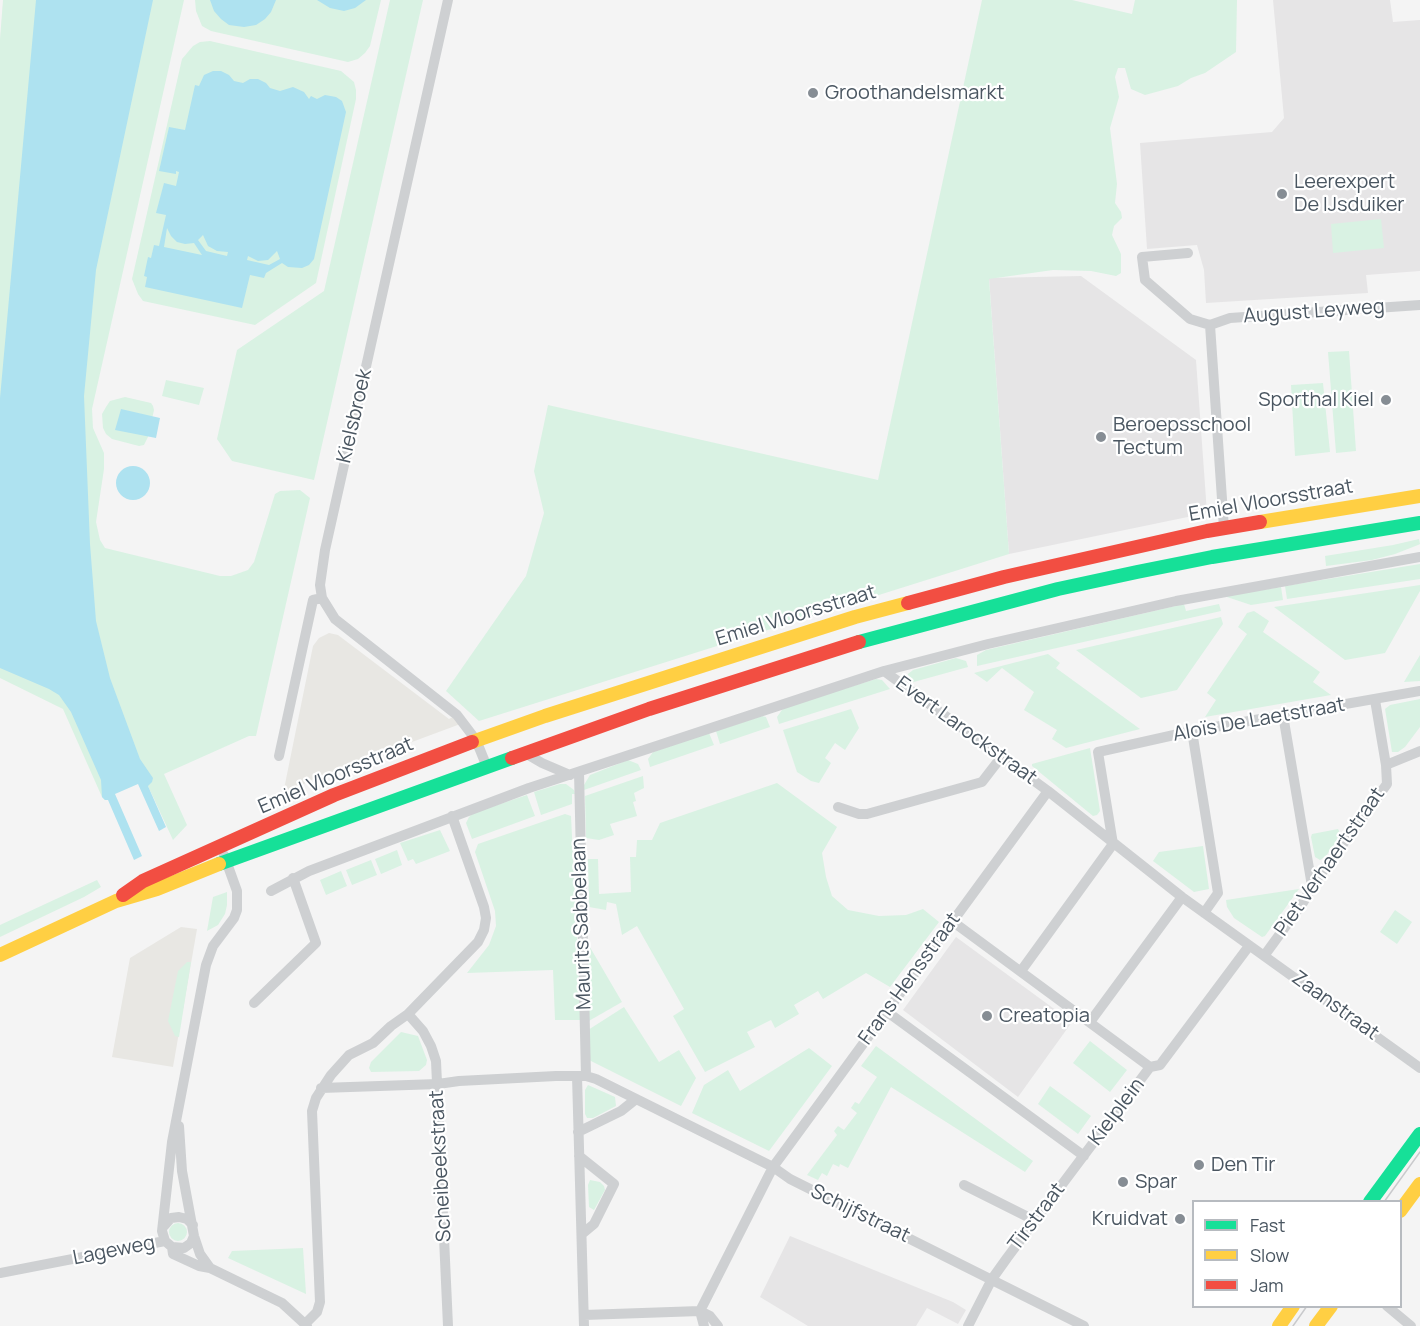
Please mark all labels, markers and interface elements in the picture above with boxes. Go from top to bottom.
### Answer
place label: Groothandelsmarkt [825,81,1005,105]
marker: Groothandelsmarkt [806,86,820,100]
place label: Leerexpert De IJsduiker [1294,170,1405,217]
marker: Leerexpert De IJsduiker [1275,187,1289,201]
street label: August Leyweg [1243,295,1385,329]
street label: Kielsbroek [333,367,377,465]
place label: Sporthal Kiel [1258,388,1374,412]
marker: Sporthal Kiel [1379,393,1393,407]
place label: Beroepsschool Tectum [1113,413,1251,460]
marker: Beroepsschool Tectum [1094,430,1108,444]
street label: Emiel Vloorsstraat [1187,475,1355,527]
street label: Emiel Vloorsstraat [713,580,879,652]
street label: Evert Larockstraat [891,672,1041,790]
street label: Aloïs De Laetstraat [1171,693,1347,747]
street label: Emiel Vloorsstraat [255,732,417,820]
street label: Piet Verhaertstraat [1270,783,1390,941]
street label: Maurits Sabbelaan [567,838,597,1010]
street label: Frans Hensstraat [854,908,966,1050]
street label: Zaanstraat [1287,966,1383,1046]
place label: Creatopia [999,1004,1090,1028]
marker: Creatopia [980,1009,994,1023]
street label: Kielplein [1084,1074,1150,1150]
street label: Scheibeekstraat [425,1089,457,1243]
place label: Den Tir [1211,1153,1276,1177]
marker: Den Tir [1192,1158,1206,1172]
place label: Spar [1135,1170,1177,1194]
marker: Spar [1116,1175,1130,1189]
street label: Tirstraat [1004,1178,1070,1256]
street label: Schijfstraat [806,1180,914,1248]
legend [1192,1200,1402,1308]
place label: Kruidvat [1092,1207,1168,1231]
marker: Kruidvat [1173,1212,1187,1226]
text: Fast [1250,1213,1285,1237]
street label: Lageweg [71,1231,157,1271]
text: Slow [1250,1243,1289,1267]
text: Jam [1250,1273,1284,1297]

